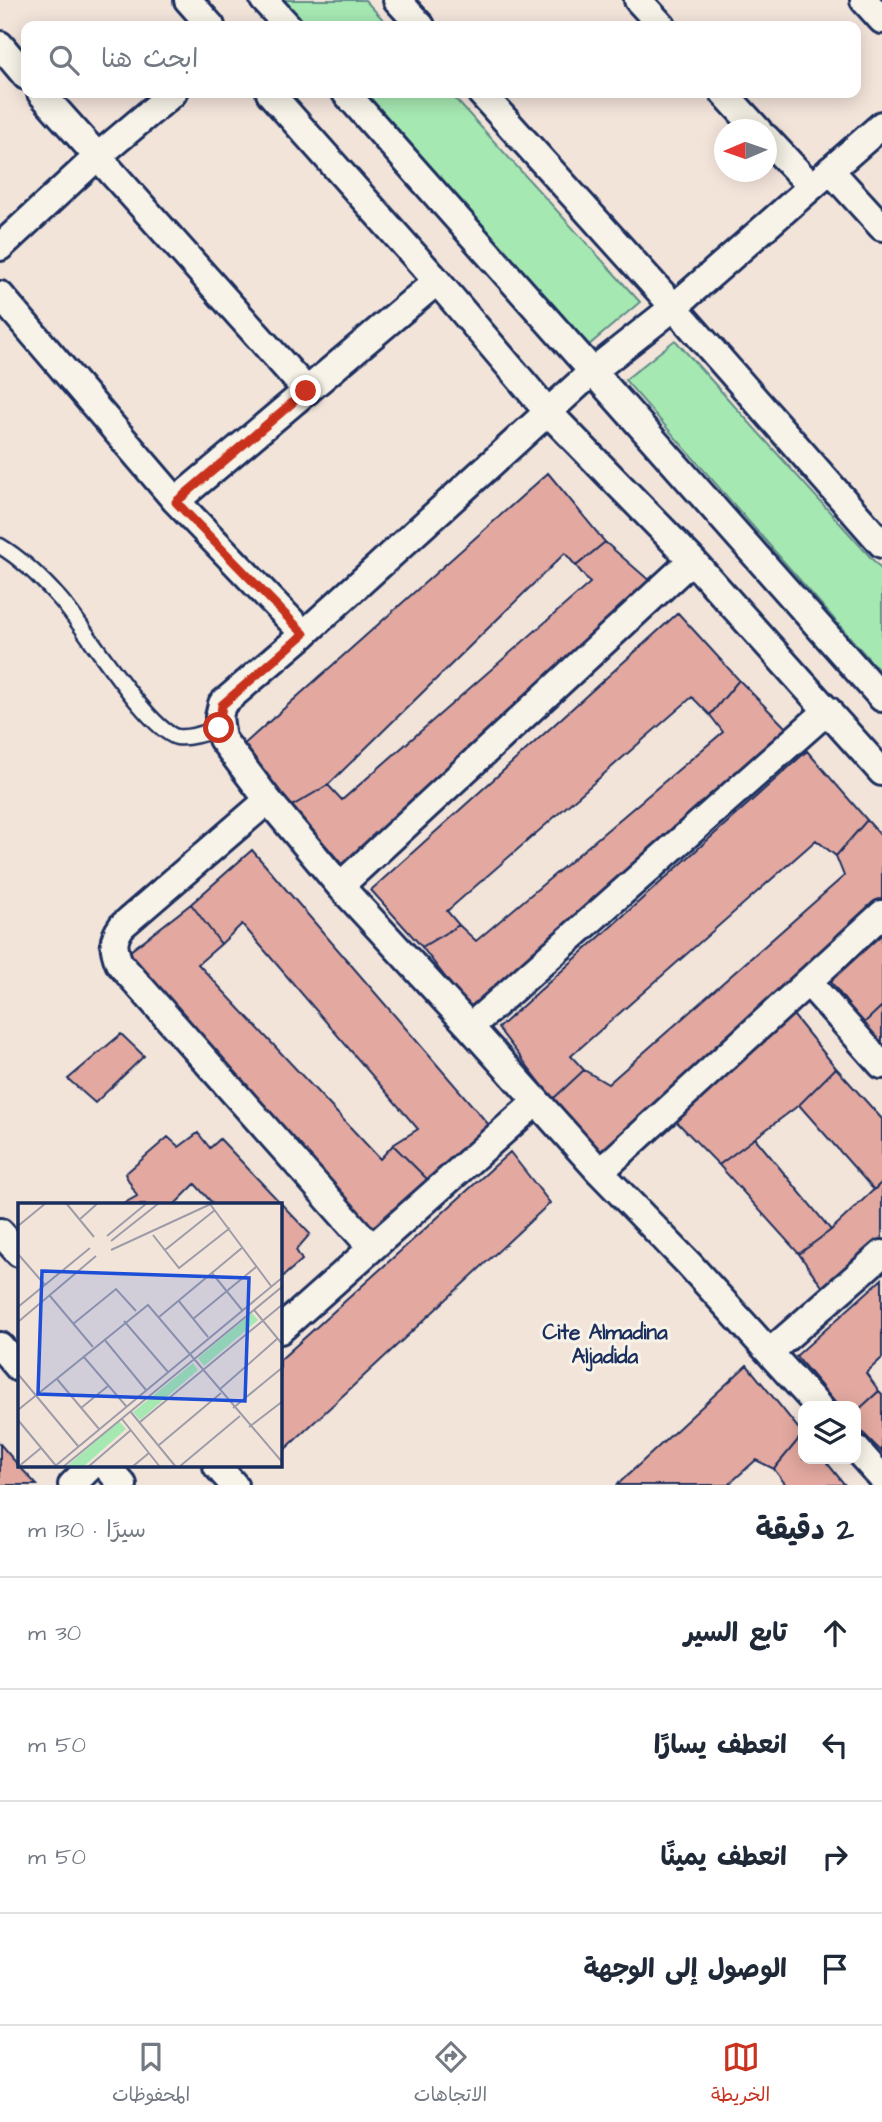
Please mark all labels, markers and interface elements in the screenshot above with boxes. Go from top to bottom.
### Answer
search box [21,21,861,98]
icon: search [45,41,83,79]
text: ابحث هنا [101,41,198,77]
north arrow [714,119,777,182]
route end [290,375,321,406]
route start [203,712,234,743]
inset map [18,1203,282,1468]
district label: Cite Almadina Aljadida [542,1318,668,1372]
map controls [798,1401,861,1464]
button: layers [798,1401,861,1464]
text: 2 دقيقة [756,1509,854,1551]
text: سيرًا · 130 m [28,1514,146,1546]
icon: ahead [816,1614,854,1652]
text: تابع السير [684,1615,787,1651]
text: 30 m [28,1617,81,1649]
icon: left [816,1726,854,1764]
text: انعطف يسارًا [654,1727,787,1763]
text: 50 m [28,1729,86,1761]
icon: right [816,1838,854,1876]
text: انعطف يمينًا [660,1839,787,1875]
text: 50 m [28,1841,86,1873]
icon: arrive [816,1950,854,1988]
text: الوصول إلى الوجهة [583,1951,787,1987]
tab: المحفوظات [112,2038,190,2111]
tab: الاتجاهات [414,2038,487,2111]
tab: الخريطة [711,2038,770,2111]

